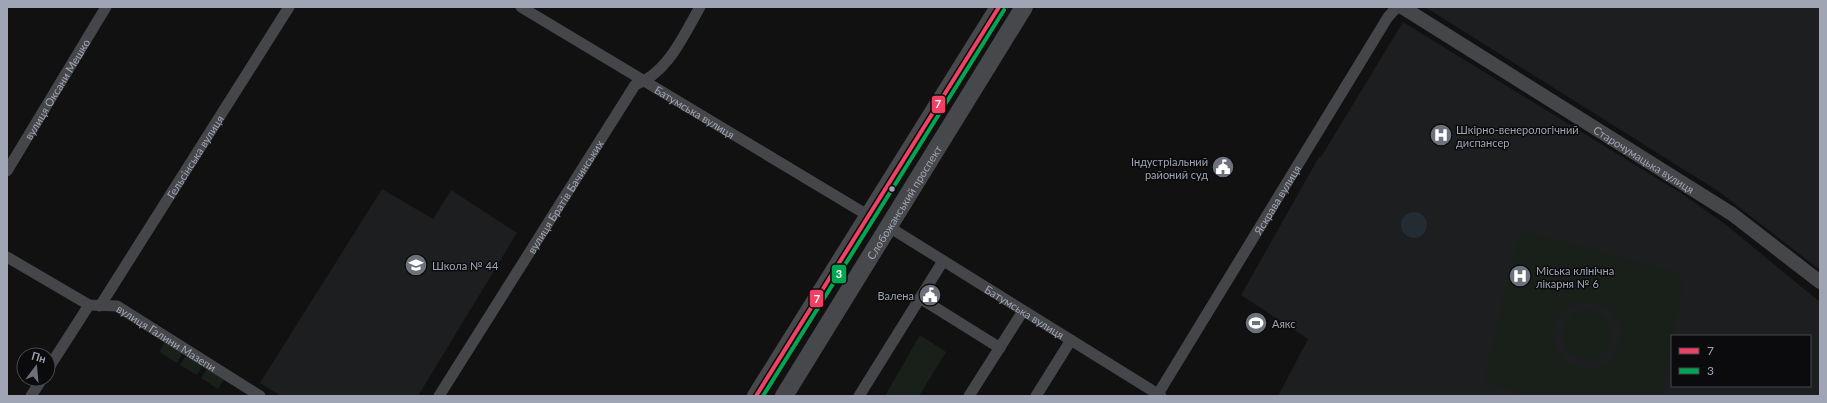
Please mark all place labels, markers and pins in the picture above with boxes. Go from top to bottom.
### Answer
hospital icon: Шкірно-венерологічний диспансер [1428,122,1454,148]
place label: Шкірно-венерологічний диспансер [1456,123,1579,149]
public building icon: Індустріальний районий суд [1210,154,1236,180]
place label: Індустріальний районий суд [1131,155,1208,181]
unlabelled marker [887,184,897,194]
school or university icon: Школа № 44 [403,252,429,278]
place label: Школа № 44 [432,259,499,272]
hospital icon: Міська клінічна лікарня № 6 [1507,263,1533,289]
place label: Міська клінічна лікарня № 6 [1536,264,1614,290]
public building icon: Валена [917,282,943,308]
place label: Валена [878,289,914,302]
sports icon: Аякс [1243,310,1269,336]
place label: Аякс [1272,317,1296,330]

